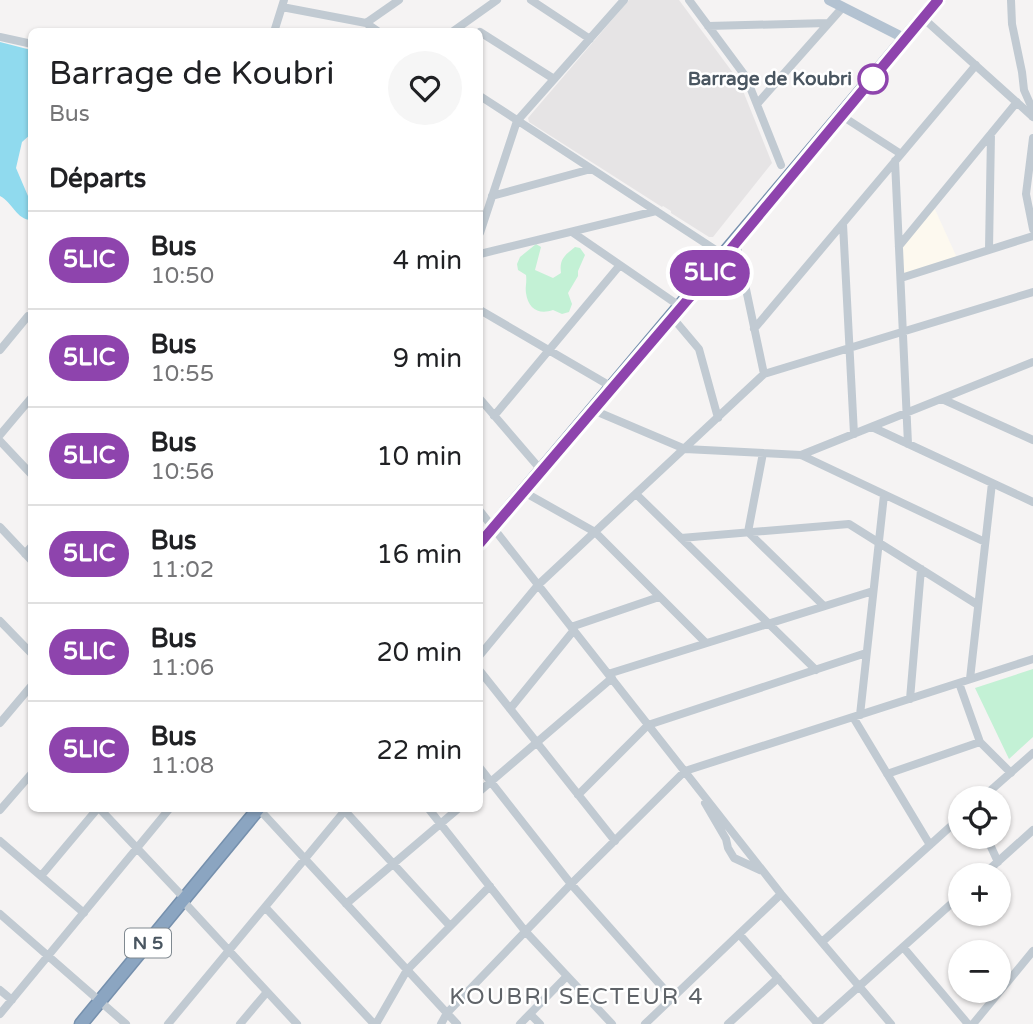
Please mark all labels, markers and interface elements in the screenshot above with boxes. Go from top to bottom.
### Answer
button: heart [388,51,462,125]
text: Barrage de Koubri [49,54,334,93]
marker: Barrage de Koubri [858,64,888,94]
place label: Barrage de Koubri [688,68,852,91]
text: Bus [49,100,90,128]
text: Départs [49,163,146,194]
text: Bus [150,231,197,262]
text: 5LIC [63,245,115,274]
text: 4 min [393,245,462,276]
line badge: 5LIC [661,250,759,296]
text: 5LIC [684,258,736,287]
text: 10:50 [150,262,214,290]
text: Bus [150,329,197,360]
text: 5LIC [63,343,115,372]
text: 9 min [393,343,462,374]
text: 10:55 [150,360,214,388]
text: Bus [150,427,197,458]
text: 5LIC [63,441,115,470]
text: 10 min [376,441,462,472]
text: 10:56 [150,458,214,486]
text: Bus [150,525,197,556]
text: 5LIC [63,539,115,568]
text: 16 min [376,539,462,570]
text: 11:02 [150,556,214,584]
text: Bus [150,623,197,654]
text: 5LIC [63,637,115,666]
text: 20 min [376,637,462,668]
text: 11:06 [150,654,214,682]
text: Bus [150,721,197,752]
text: 5LIC [63,735,115,764]
text: 22 min [376,735,462,766]
text: 11:08 [150,752,214,780]
map controls [948,786,1011,1003]
button: locate [948,786,1011,849]
button: + [948,863,1011,926]
road number: N 5 [125,928,171,958]
button: − [948,940,1011,1003]
district label: KOUBRI SECTEUR 4 [449,983,705,1011]

